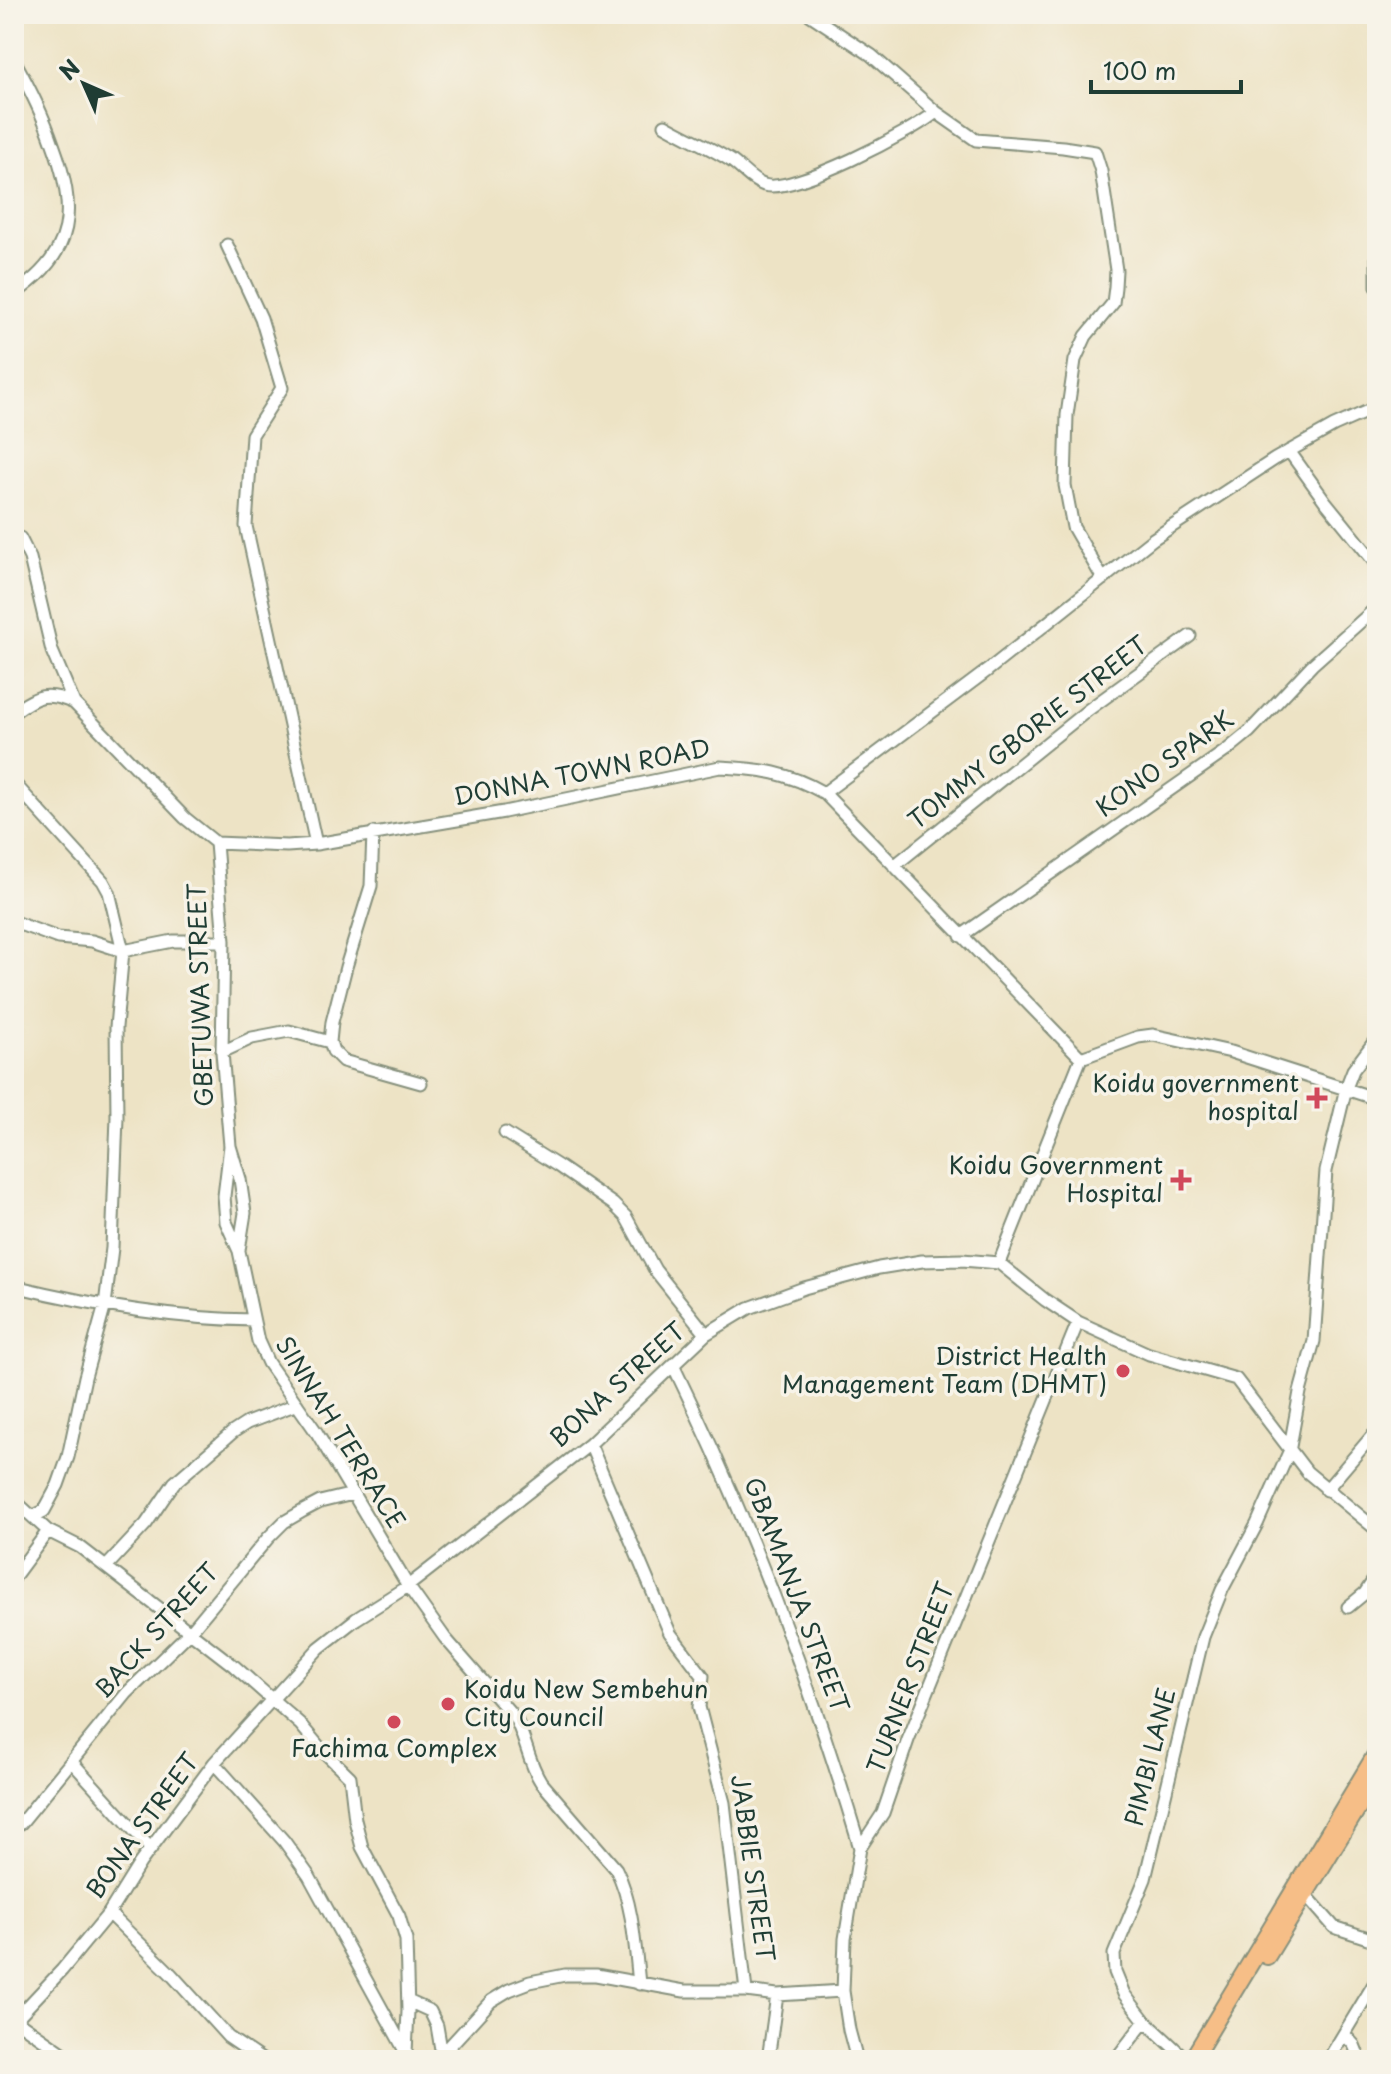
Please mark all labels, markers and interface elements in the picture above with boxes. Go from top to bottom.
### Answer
north arrow [44,44,124,124]
scale bar [1091,44,1241,94]
text: N [51,51,87,87]
text: 100 m [1103,52,1176,88]
street label: TOMMY GBORIE STREET [899,626,1155,837]
street label: KONO SPARK [1088,700,1240,825]
street label: DONNA TOWN ROAD [450,729,713,814]
street label: GBETUWA STREET [177,882,221,1107]
place label: Koidu government hospital [1092,1064,1299,1128]
marker: Koidu government hospital [1306,1087,1328,1109]
place label: Koidu Government Hospital [949,1146,1163,1210]
marker: Koidu Government Hospital [1170,1169,1192,1191]
street label: BONA STREET [541,1312,693,1454]
street label: SINNAH TERRACE [268,1329,415,1535]
place label: District Health Management Team (DHMT) [782,1337,1107,1401]
marker: District Health Management Team (DHMT) [1114,1362,1132,1380]
street label: GBAMANJA STREET [736,1471,860,1718]
street label: BACK STREET [85,1554,227,1705]
street label: TURNER STREET [856,1576,962,1778]
place label: Koidu New Sembehun City Council [464,1670,708,1734]
street label: PIMBI LANE [1115,1684,1184,1829]
marker: Koidu New Sembehun City Council [439,1695,457,1713]
marker: Fachima Complex [385,1713,403,1731]
place label: Fachima Complex [291,1729,497,1765]
street label: BONA STREET [76,1744,207,1905]
street label: JABBIE STREET [723,1772,785,1964]

